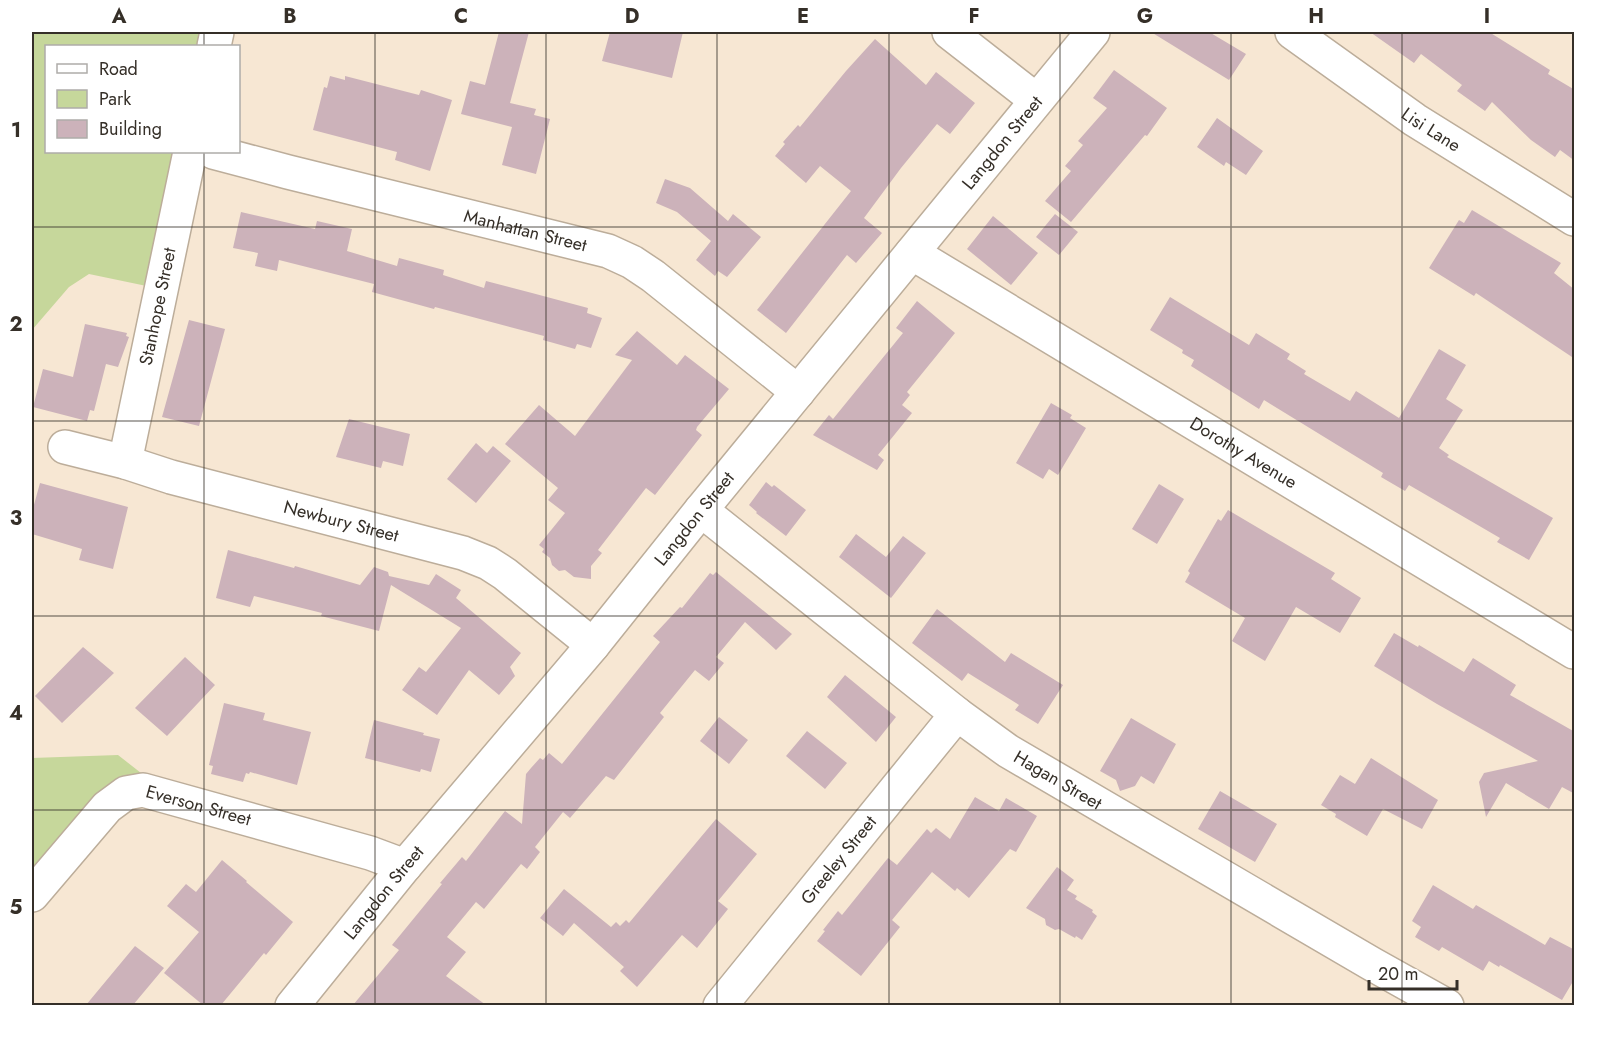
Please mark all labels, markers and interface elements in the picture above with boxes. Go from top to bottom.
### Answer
text: A [111,2,127,31]
text: B [283,2,297,31]
text: C [454,2,468,31]
text: D [625,2,639,31]
text: E [797,2,809,31]
text: F [968,2,980,31]
text: G [1137,2,1153,31]
text: H [1308,2,1324,31]
text: I [1484,2,1490,31]
legend [45,45,240,153]
text: Road [99,56,138,82]
text: Park [99,86,131,112]
street label: Langdon Street [956,90,1049,195]
street label: Lisi Lane [1396,101,1466,158]
text: 1 [11,116,21,145]
text: Building [99,116,162,142]
street label: Manhattan Street [461,203,590,258]
street label: Stanhope Street [133,245,183,368]
text: 2 [9,310,23,339]
street label: Dorothy Avenue [1185,410,1302,495]
street label: Langdon Street [648,465,741,571]
street label: Newbury Street [281,494,402,549]
text: 3 [10,504,22,533]
text: 4 [9,699,23,728]
street label: Hagan Street [1009,744,1107,817]
street label: Everson Street [143,778,255,833]
street label: Greeley Street [794,809,883,910]
street label: Langdon Street [338,839,430,945]
text: 5 [10,893,23,922]
scale bar [1369,953,1458,991]
text: 20 m [1378,961,1418,987]

